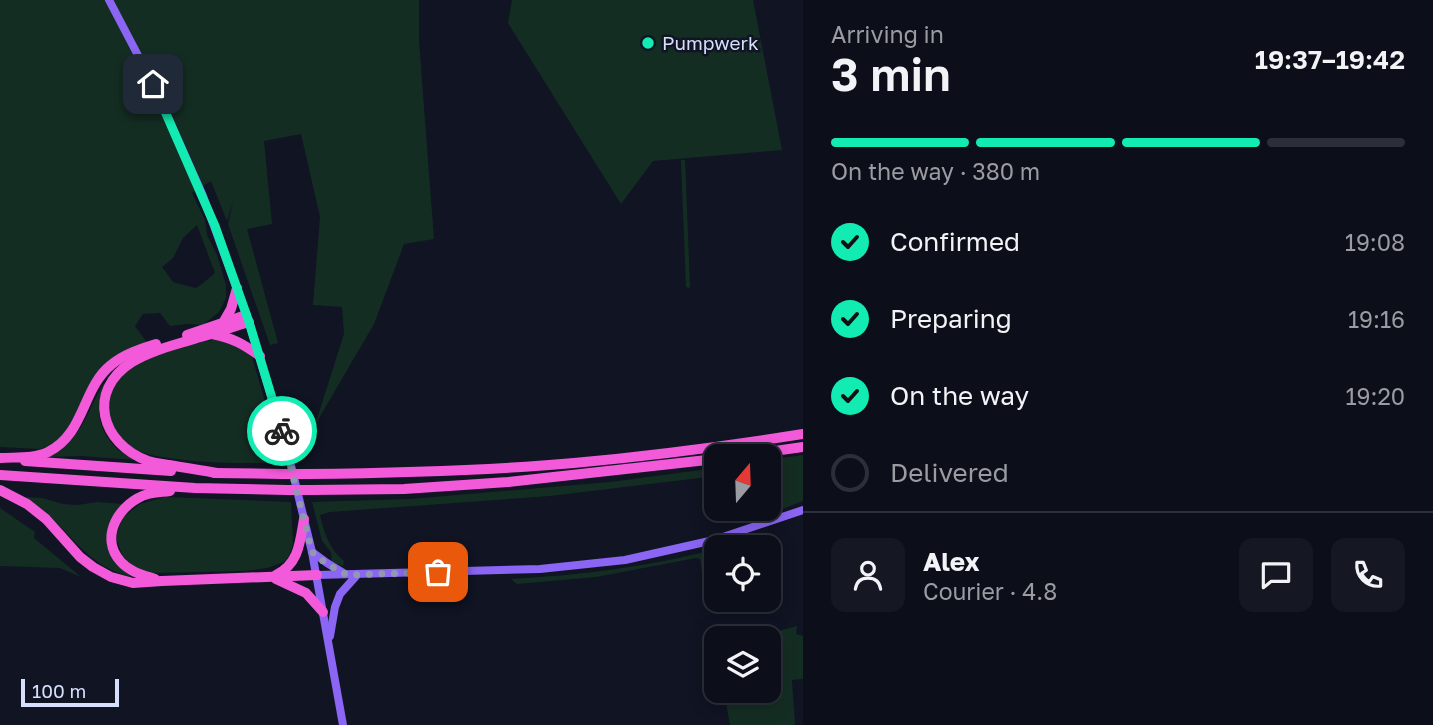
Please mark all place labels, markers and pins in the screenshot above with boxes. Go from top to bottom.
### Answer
place label: Pumpwerk [662,31,759,54]
marker: Pumpwerk [640,35,656,51]
pin [123,54,183,114]
pin [408,542,468,602]

